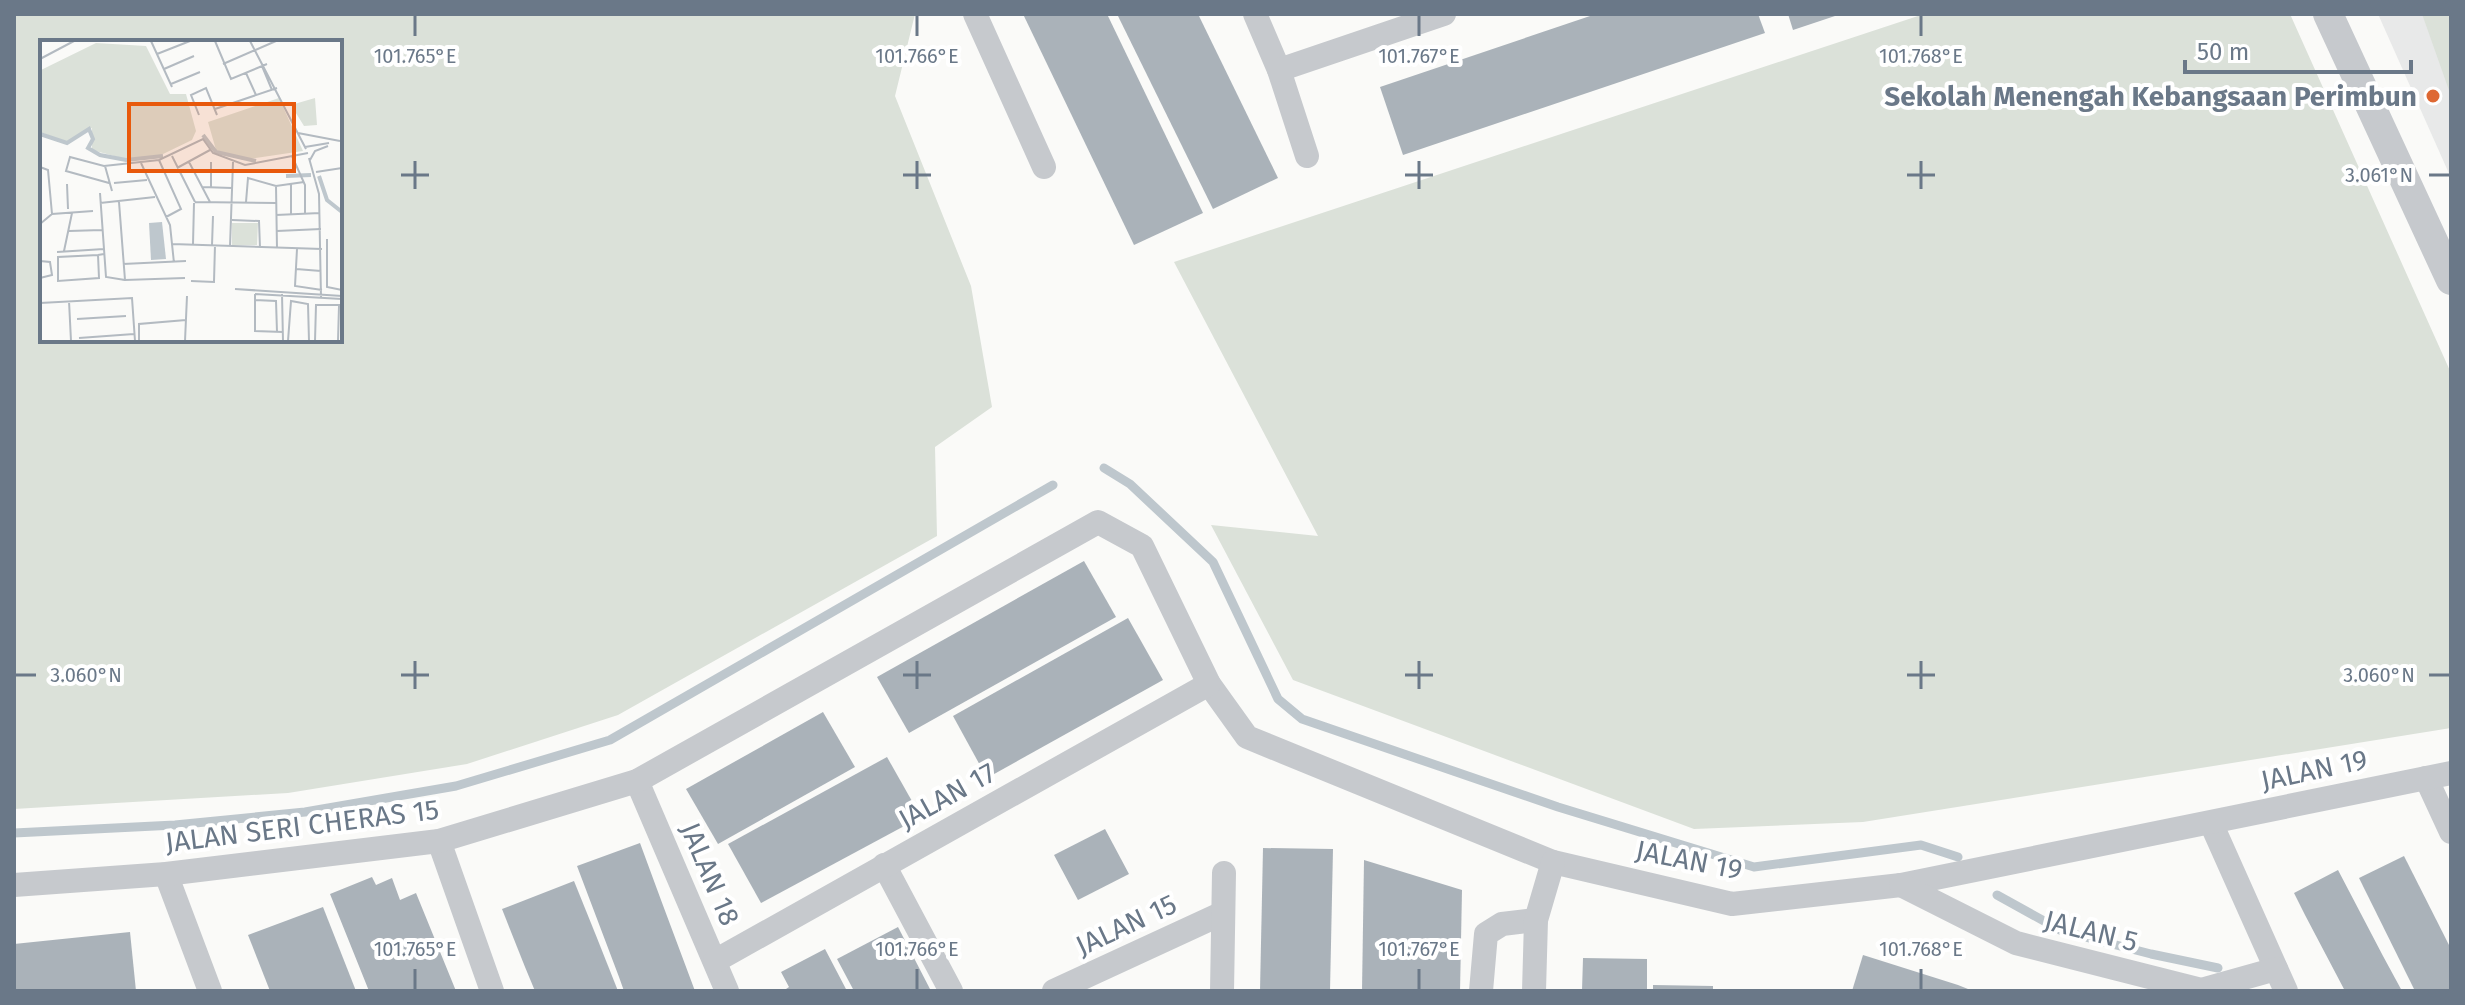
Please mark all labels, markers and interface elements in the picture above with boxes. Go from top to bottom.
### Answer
scale bar [2185,24,2411,74]
text: 50 m [2197,38,2249,66]
inset map [40,40,342,342]
text: 101.765°E [374,44,456,68]
text: 101.766°E [875,44,959,68]
text: 101.767°E [1378,44,1460,68]
text: 101.768°E [1879,44,1963,68]
place label: Sekolah Menengah Kebangsaan Perimbun [1884,80,2417,113]
marker: Sekolah Menengah Kebangsaan Perimbun [2424,87,2442,105]
text: 3.061°N [2345,163,2413,187]
text: 3.060°N [50,663,122,687]
text: 3.060°N [2343,663,2415,687]
street label: JALAN 19 [2258,743,2370,797]
street label: JALAN 17 [893,756,1001,836]
street label: JALAN SERI CHERAS 15 [163,793,441,859]
street label: JALAN 18 [674,818,746,930]
street label: JALAN 19 [1633,834,1745,886]
street label: JALAN 15 [1070,887,1182,963]
street label: JALAN 5 [2041,903,2141,959]
text: 101.765°E [374,937,456,961]
text: 101.766°E [875,937,959,961]
text: 101.767°E [1378,937,1460,961]
text: 101.768°E [1879,937,1963,961]

